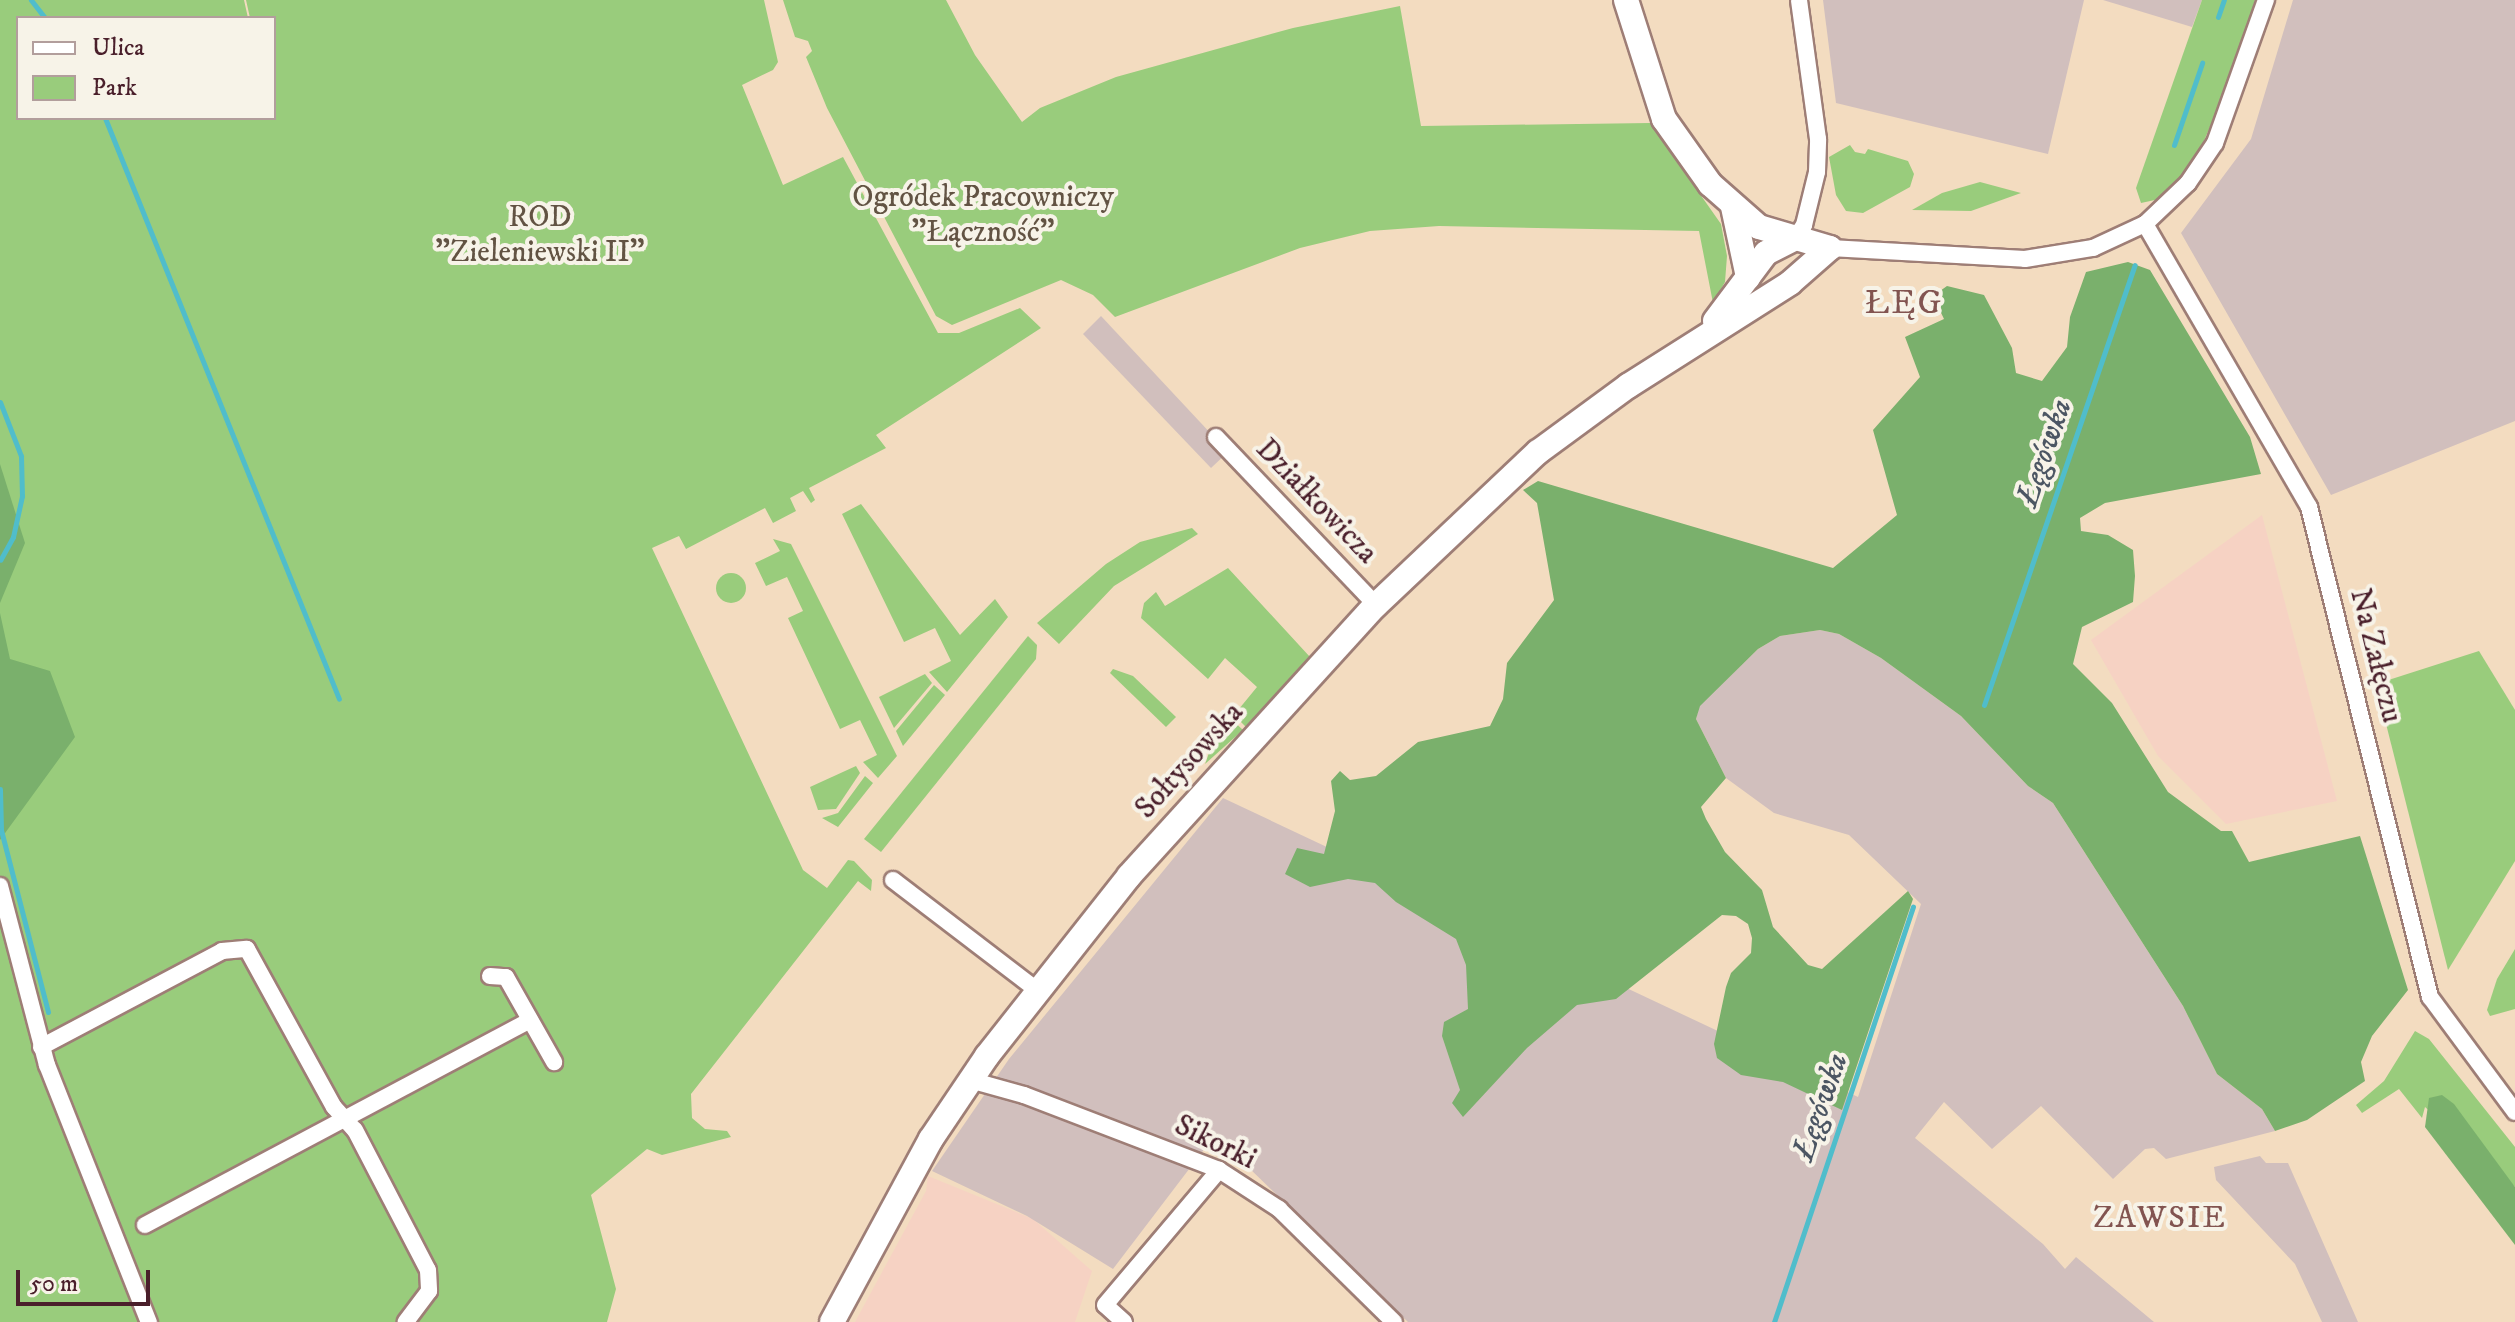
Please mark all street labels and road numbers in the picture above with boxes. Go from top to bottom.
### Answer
street label: Działkowicza [1248,432,1384,572]
street label: Na Załęczu [2341,585,2409,727]
street label: Sołtysowska [1128,695,1252,827]
street label: Sikorki [1168,1108,1262,1178]

